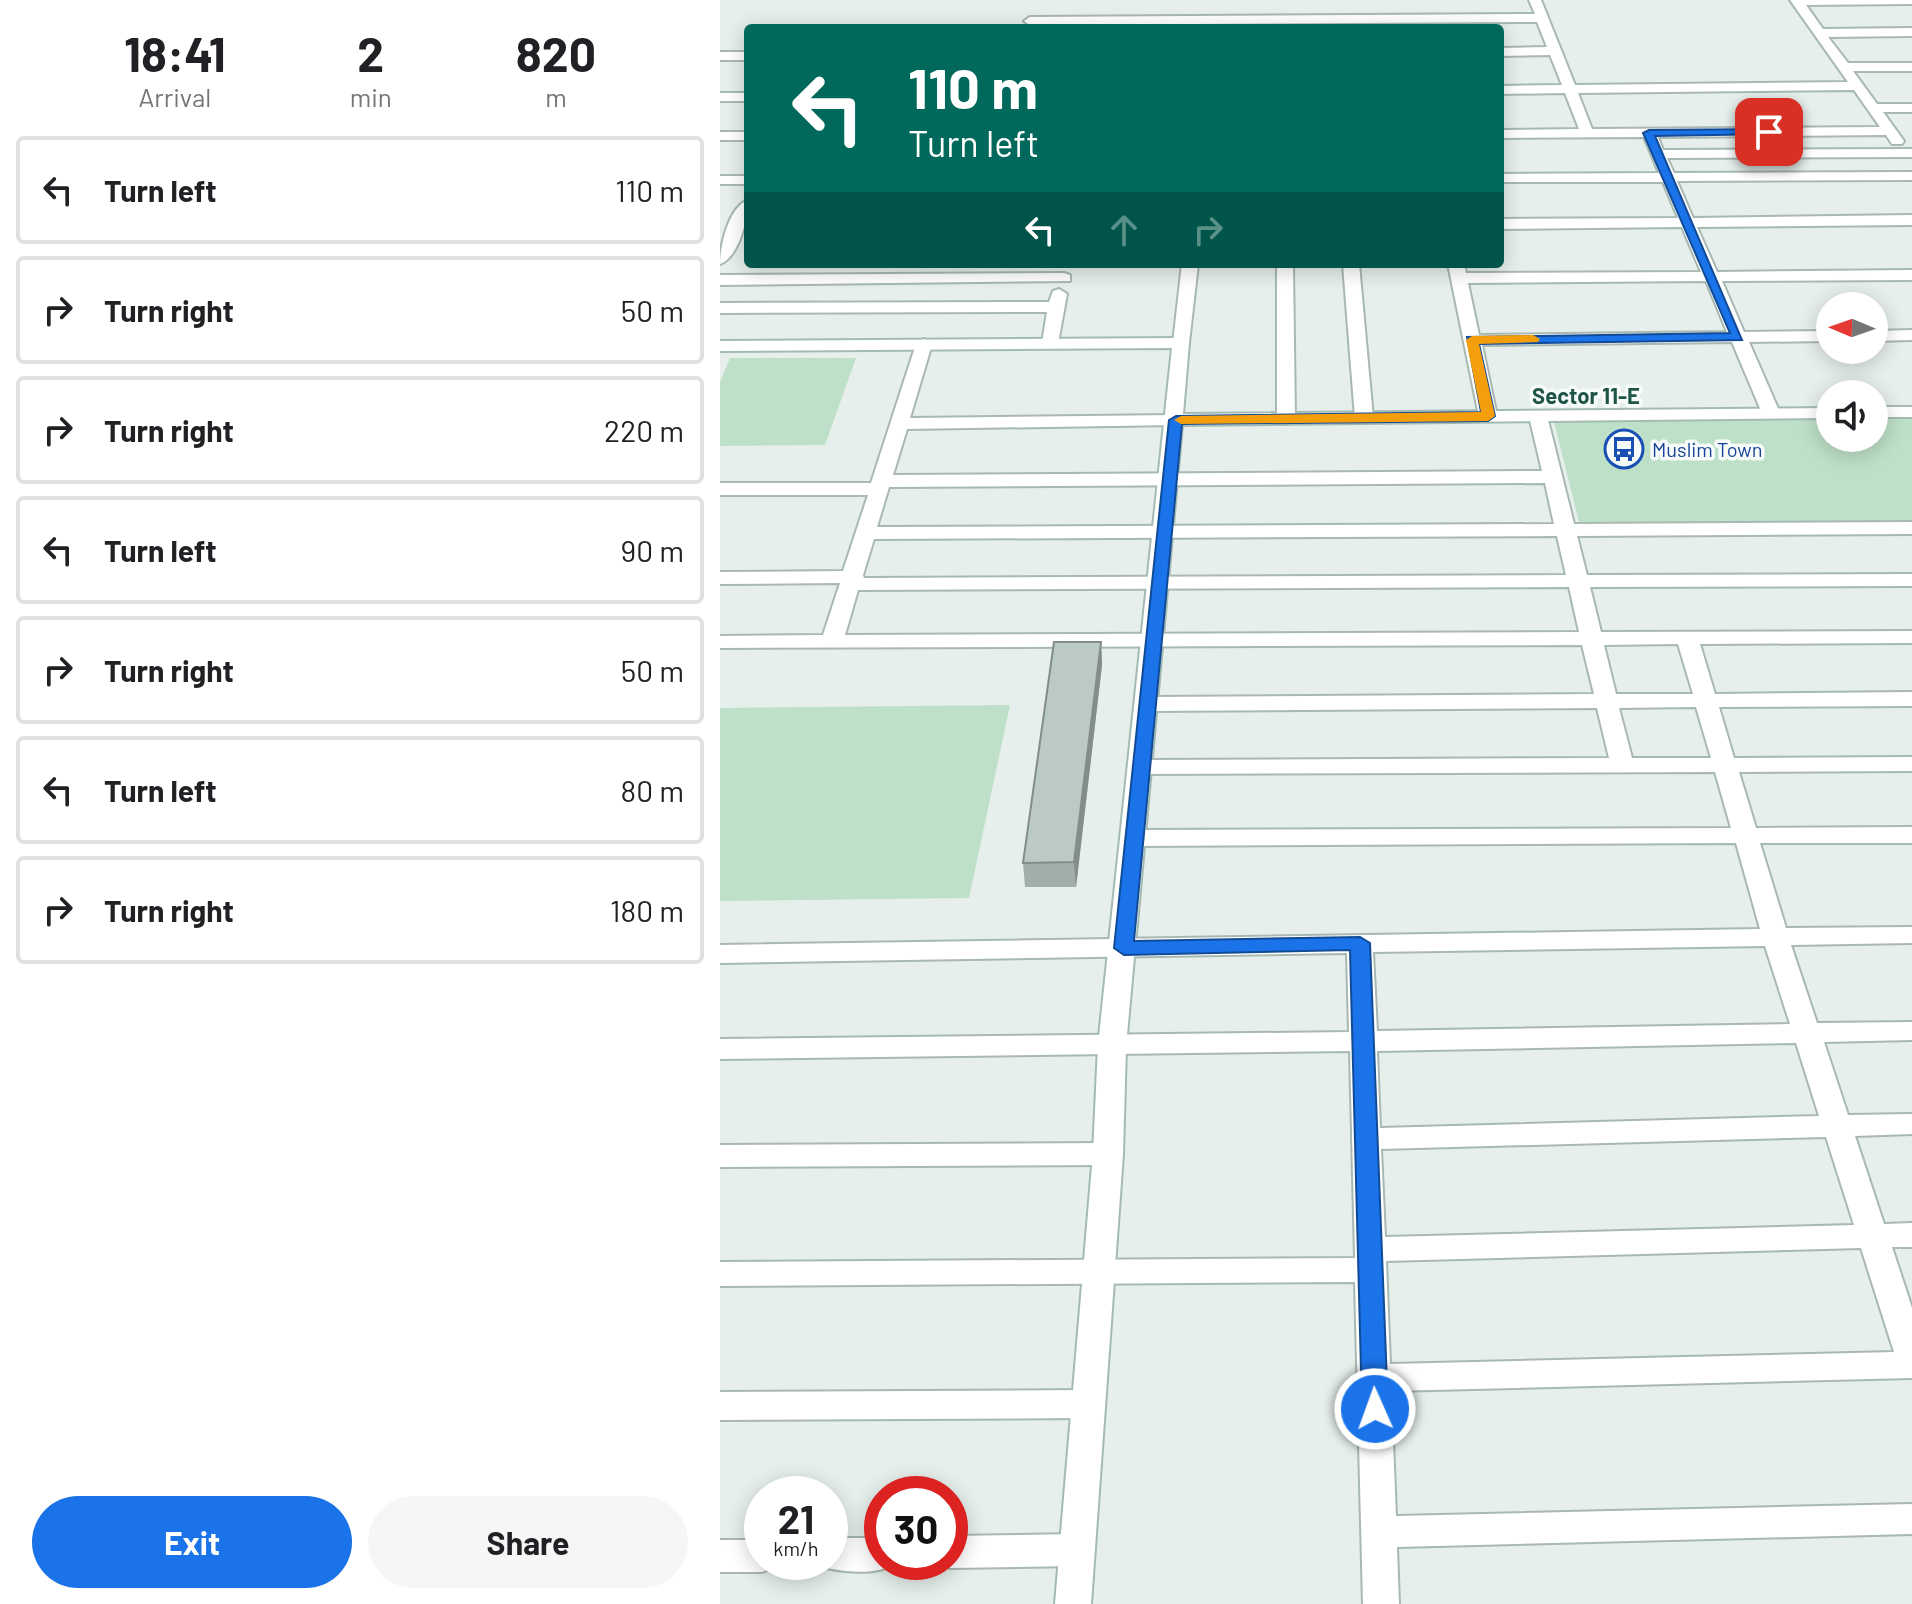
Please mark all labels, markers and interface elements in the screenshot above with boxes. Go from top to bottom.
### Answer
text: 18:41 [124,24,226,82]
text: 2 [357,24,384,82]
text: 820 [516,24,596,82]
text: 110 m [908,53,1038,120]
icon: left [776,56,880,160]
text: Arrival [139,81,211,112]
text: min [350,81,392,112]
text: m [545,81,567,112]
pin [1735,98,1803,166]
icon: arrive [1747,110,1791,154]
text: Turn left [908,121,1039,164]
icon: left [36,168,80,212]
text: Turn left [104,172,217,208]
text: 110 m [615,172,684,208]
icon: left [1018,208,1062,252]
icon: ahead [1102,208,1146,252]
icon: right [1186,208,1230,252]
icon: right [36,288,80,332]
text: Turn right [104,292,234,328]
text: 50 m [621,292,684,328]
north arrow [1816,292,1888,364]
map controls [1816,292,1888,452]
button: sound [1816,380,1888,452]
district label: Sector 11-E [1532,382,1640,408]
icon: right [36,408,80,452]
text: Turn right [104,412,234,448]
text: 220 m [604,412,684,448]
bus stop icon: Muslim Town [1603,428,1645,470]
place label: Muslim Town [1652,437,1763,461]
icon: left [36,528,80,572]
text: Turn left [104,532,217,568]
text: 90 m [621,532,684,568]
icon: right [36,648,80,692]
text: Turn right [104,652,234,688]
text: 50 m [621,652,684,688]
icon: left [36,768,80,812]
text: Turn left [104,772,217,808]
text: 80 m [621,772,684,808]
icon: right [36,888,80,932]
text: Turn right [104,892,234,928]
text: 180 m [610,892,684,928]
position arrow [1333,1367,1417,1451]
speed limit sign: 30 [864,1476,968,1580]
text: 21 [778,1494,814,1542]
button: Exit [32,1496,352,1588]
button: Share [368,1496,688,1588]
text: km/h [773,1536,819,1560]

